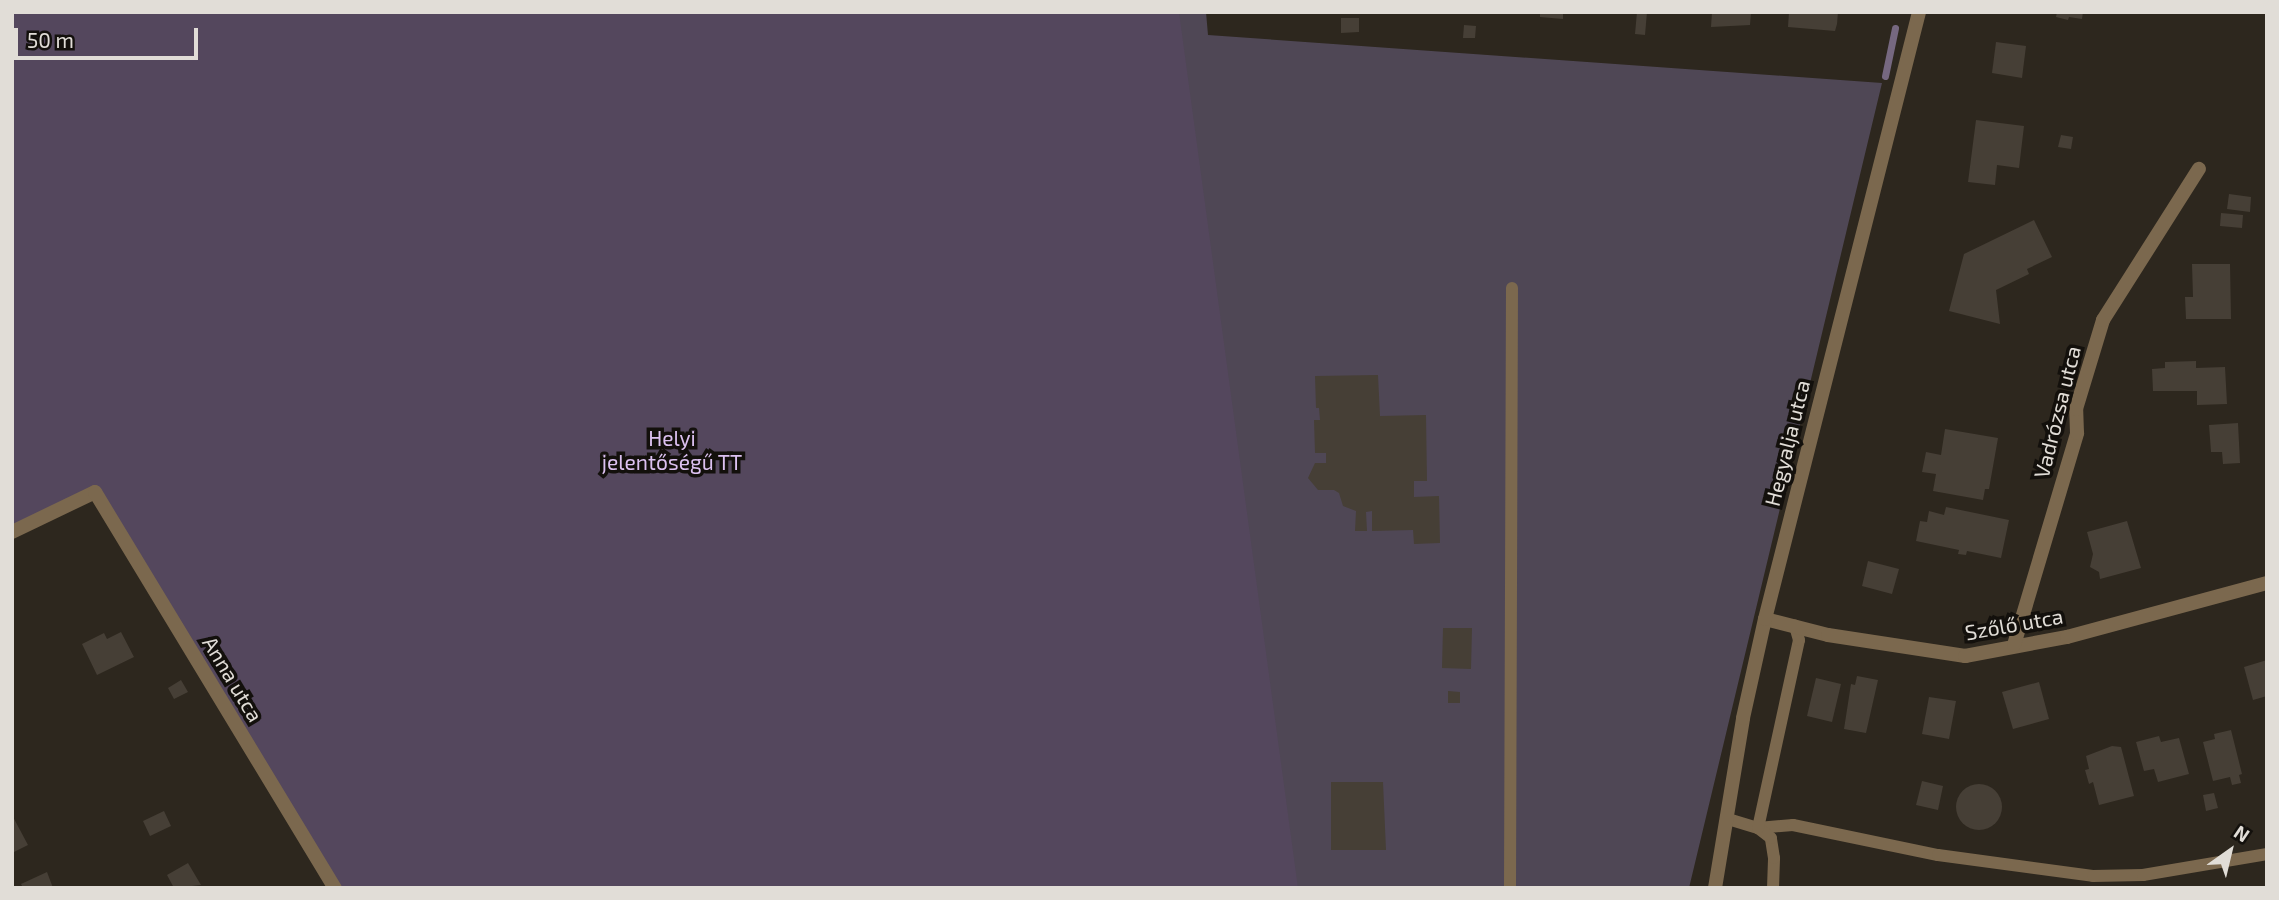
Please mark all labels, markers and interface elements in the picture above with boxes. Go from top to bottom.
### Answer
scale bar [18,14,201,58]
text: 50 m [27,27,74,52]
street label: Vadrózsa utca [2028,343,2086,481]
street label: Hegyalja utca [1759,377,1815,509]
park label: Helyi jelentőségű TT [602,425,742,475]
street label: Szőlő utca [1963,603,2065,645]
street label: Anna utca [198,632,268,726]
north arrow [2195,816,2265,886]
text: N [2230,820,2254,847]

